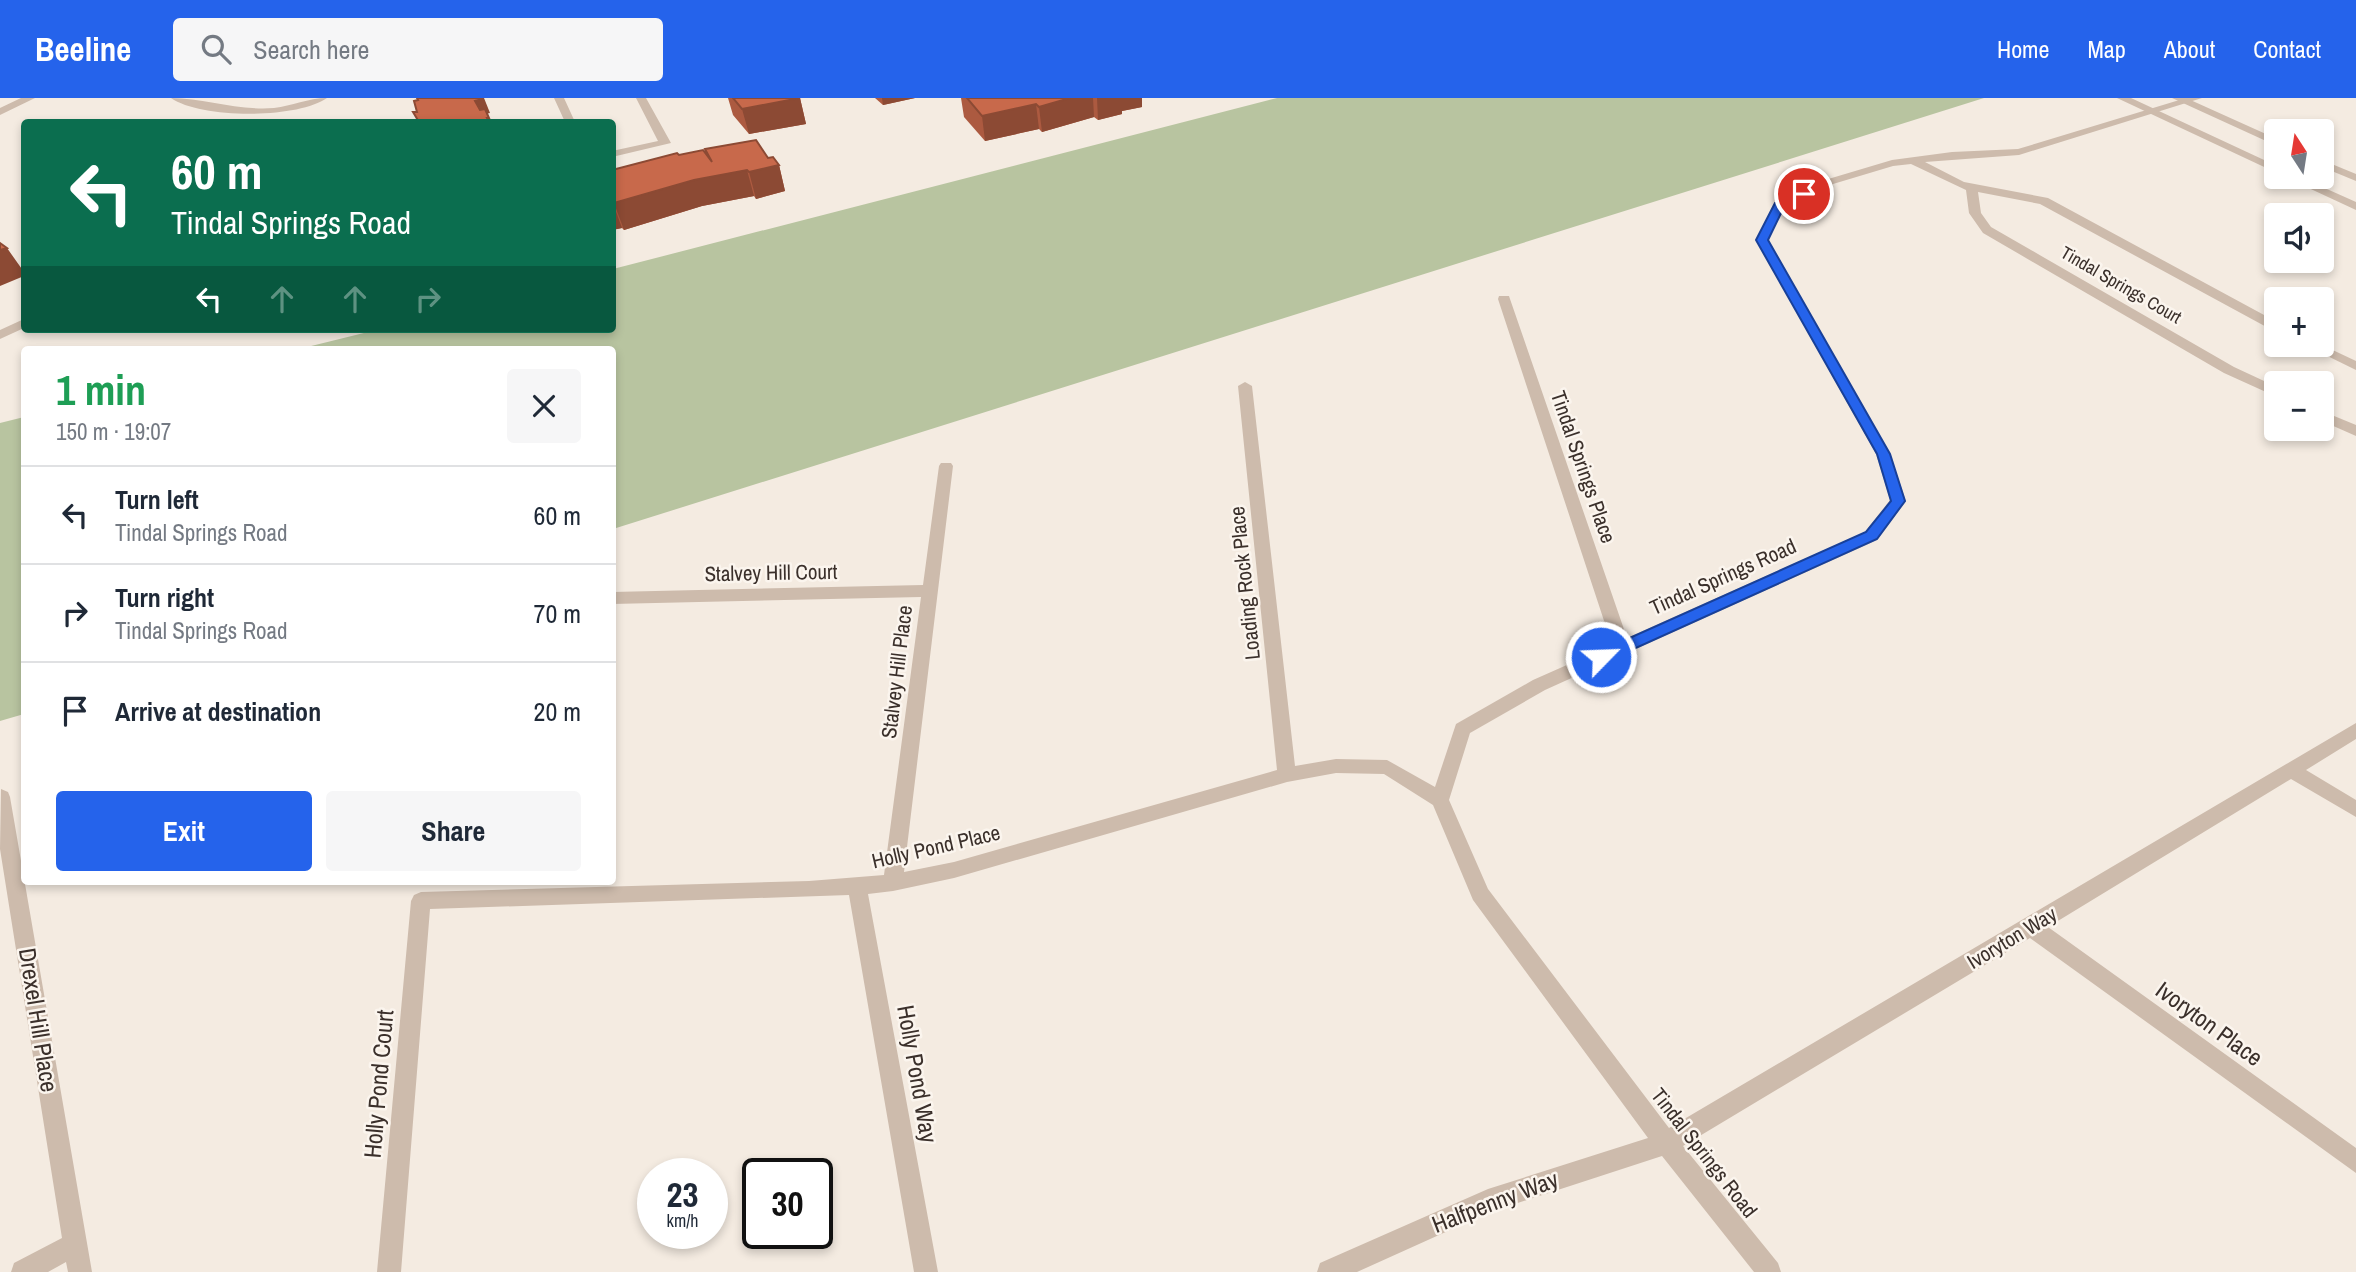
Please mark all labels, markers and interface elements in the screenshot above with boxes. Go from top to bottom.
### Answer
search box [173,18,663,81]
text: Beeline [35,27,131,71]
icon: search [197,30,235,68]
text: Search here [253,32,369,67]
text: Home [1997,33,2049,65]
text: Map [2087,33,2126,65]
text: About [2164,33,2215,65]
text: Contact [2253,33,2321,65]
north arrow [2264,119,2334,189]
map controls [2264,119,2334,441]
text: 60 m [171,138,263,204]
icon: left [56,147,147,238]
pin [1774,164,1834,224]
icon: arrive [1785,175,1823,213]
text: Tindal Springs Road [171,201,411,244]
button: sound [2264,203,2334,273]
street label: Tindal Springs Court [2056,240,2186,329]
icon: left [190,280,228,318]
icon: ahead [263,280,301,318]
icon: ahead [336,280,374,318]
icon: right [409,280,447,318]
button: + [2264,287,2334,357]
text: 1 min [56,362,146,418]
button: close [507,369,581,443]
button: − [2264,371,2334,441]
street label: Tindal Springs Place [1544,387,1623,547]
text: 150 m · 19:07 [56,416,171,447]
text: Turn left [115,482,199,517]
icon: left [56,496,94,534]
text: 60 m [534,498,581,533]
street label: Loading Rock Place [1222,505,1267,661]
text: Tindal Springs Road [115,517,288,548]
street label: Tindal Springs Road [1645,531,1801,622]
street label: Stalvey Hill Court [704,557,838,588]
text: Turn right [115,580,214,615]
icon: right [56,594,94,632]
text: 70 m [534,596,581,631]
street label: Stalvey Hill Place [874,604,919,740]
text: Tindal Springs Road [115,615,288,646]
position arrow [1564,620,1638,694]
icon: arrive [56,692,94,730]
text: Arrive at destination [115,694,321,729]
text: 20 m [534,694,581,729]
button: Exit [56,791,312,871]
button: Share [326,791,581,871]
street label: Holly Pond Place [869,818,1003,875]
street label: Ivoryton Way [1961,899,2062,976]
street label: Drexel Hill Place [12,946,66,1094]
street label: Ivoryton Place [2150,974,2269,1073]
street label: Holly Pond Way [890,1002,946,1145]
street label: Holly Pond Court [356,1008,400,1159]
street label: Tindal Springs Road [1644,1082,1764,1224]
speed limit sign: 30 [742,1158,833,1249]
street label: Halfpenny Way [1427,1162,1562,1240]
text: 23 [667,1171,698,1218]
text: km/h [667,1208,699,1233]

